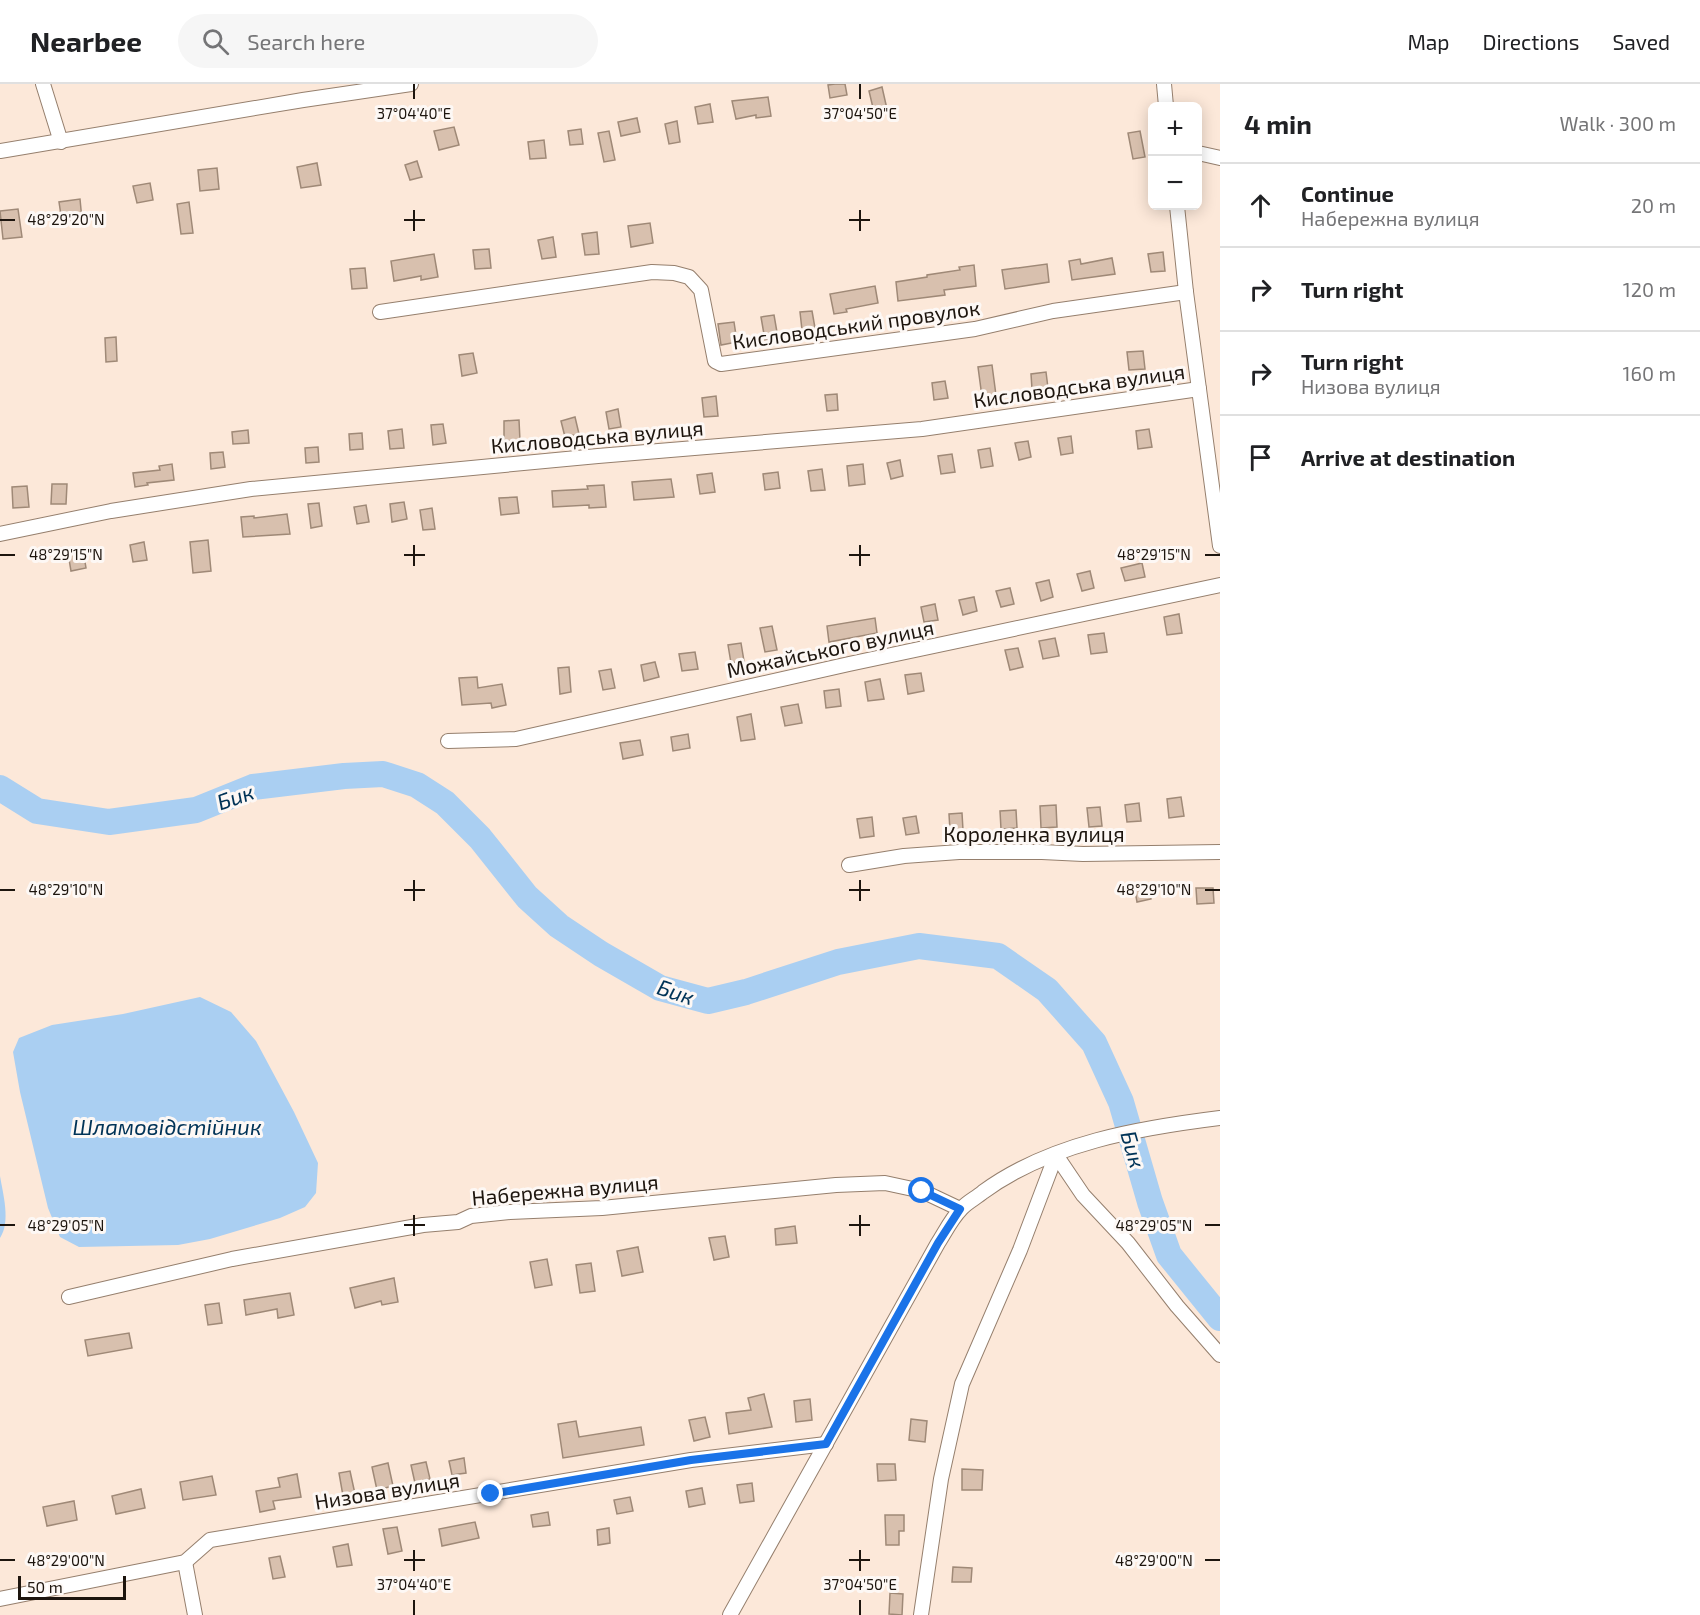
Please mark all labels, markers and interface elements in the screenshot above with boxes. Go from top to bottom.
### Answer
search box [178,14,598,68]
text: Nearbee [30,24,142,58]
icon: search [199,25,232,58]
text: Search here [247,28,365,54]
text: Map [1407,29,1450,54]
text: Directions [1483,29,1579,54]
text: Saved [1612,29,1670,54]
map controls [1148,102,1202,210]
button: + [1148,102,1202,156]
text: 37°04'40"E [377,104,451,122]
text: 37°04'50"E [823,104,897,122]
text: 4 min [1244,108,1312,139]
text: Walk · 300 m [1560,111,1676,135]
button: − [1148,156,1202,210]
text: Continue [1301,180,1394,206]
icon: ahead [1244,189,1277,222]
text: 20 m [1631,193,1676,217]
text: Набережна вулиця [1301,206,1480,230]
text: 48°29'20"N [27,210,105,228]
icon: right [1244,273,1277,306]
text: Turn right [1301,276,1403,302]
text: 120 m [1623,277,1676,301]
street label: Кисловодський провулок [731,294,982,355]
text: Turn right [1301,348,1403,374]
icon: right [1244,357,1277,390]
street label: Кисловодська вулиця [972,358,1186,413]
text: 160 m [1623,361,1676,385]
text: Низова вулиця [1301,374,1441,398]
street label: Кисловодська вулиця [490,414,704,459]
icon: arrive [1244,441,1277,474]
text: Arrive at destination [1301,444,1515,470]
text: 48°29'15"N [29,545,103,563]
text: 48°29'15"N [1117,545,1191,563]
street label: Можайського вулиця [724,614,936,683]
water label: Бик [213,778,257,814]
street label: Короленка вулиця [943,821,1125,847]
text: 48°29'10"N [29,880,103,898]
text: 48°29'10"N [1117,880,1191,898]
water label: Бик [654,973,698,1009]
water label: Шламовідстійник [72,1113,262,1139]
water label: Бик [1116,1127,1152,1171]
street label: Набережна вулиця [471,1168,660,1211]
route start [908,1177,934,1203]
text: 48°29'05"N [28,1216,104,1234]
text: 48°29'05"N [1116,1216,1192,1234]
street label: Низова вулиця [313,1466,462,1515]
route end [477,1480,503,1506]
text: 48°29'00"N [27,1551,105,1569]
text: 48°29'00"N [1115,1551,1193,1569]
scale bar [18,1573,126,1600]
text: 37°04'40"E [377,1575,451,1593]
text: 37°04'50"E [823,1575,897,1593]
text: 50 m [27,1577,63,1596]

